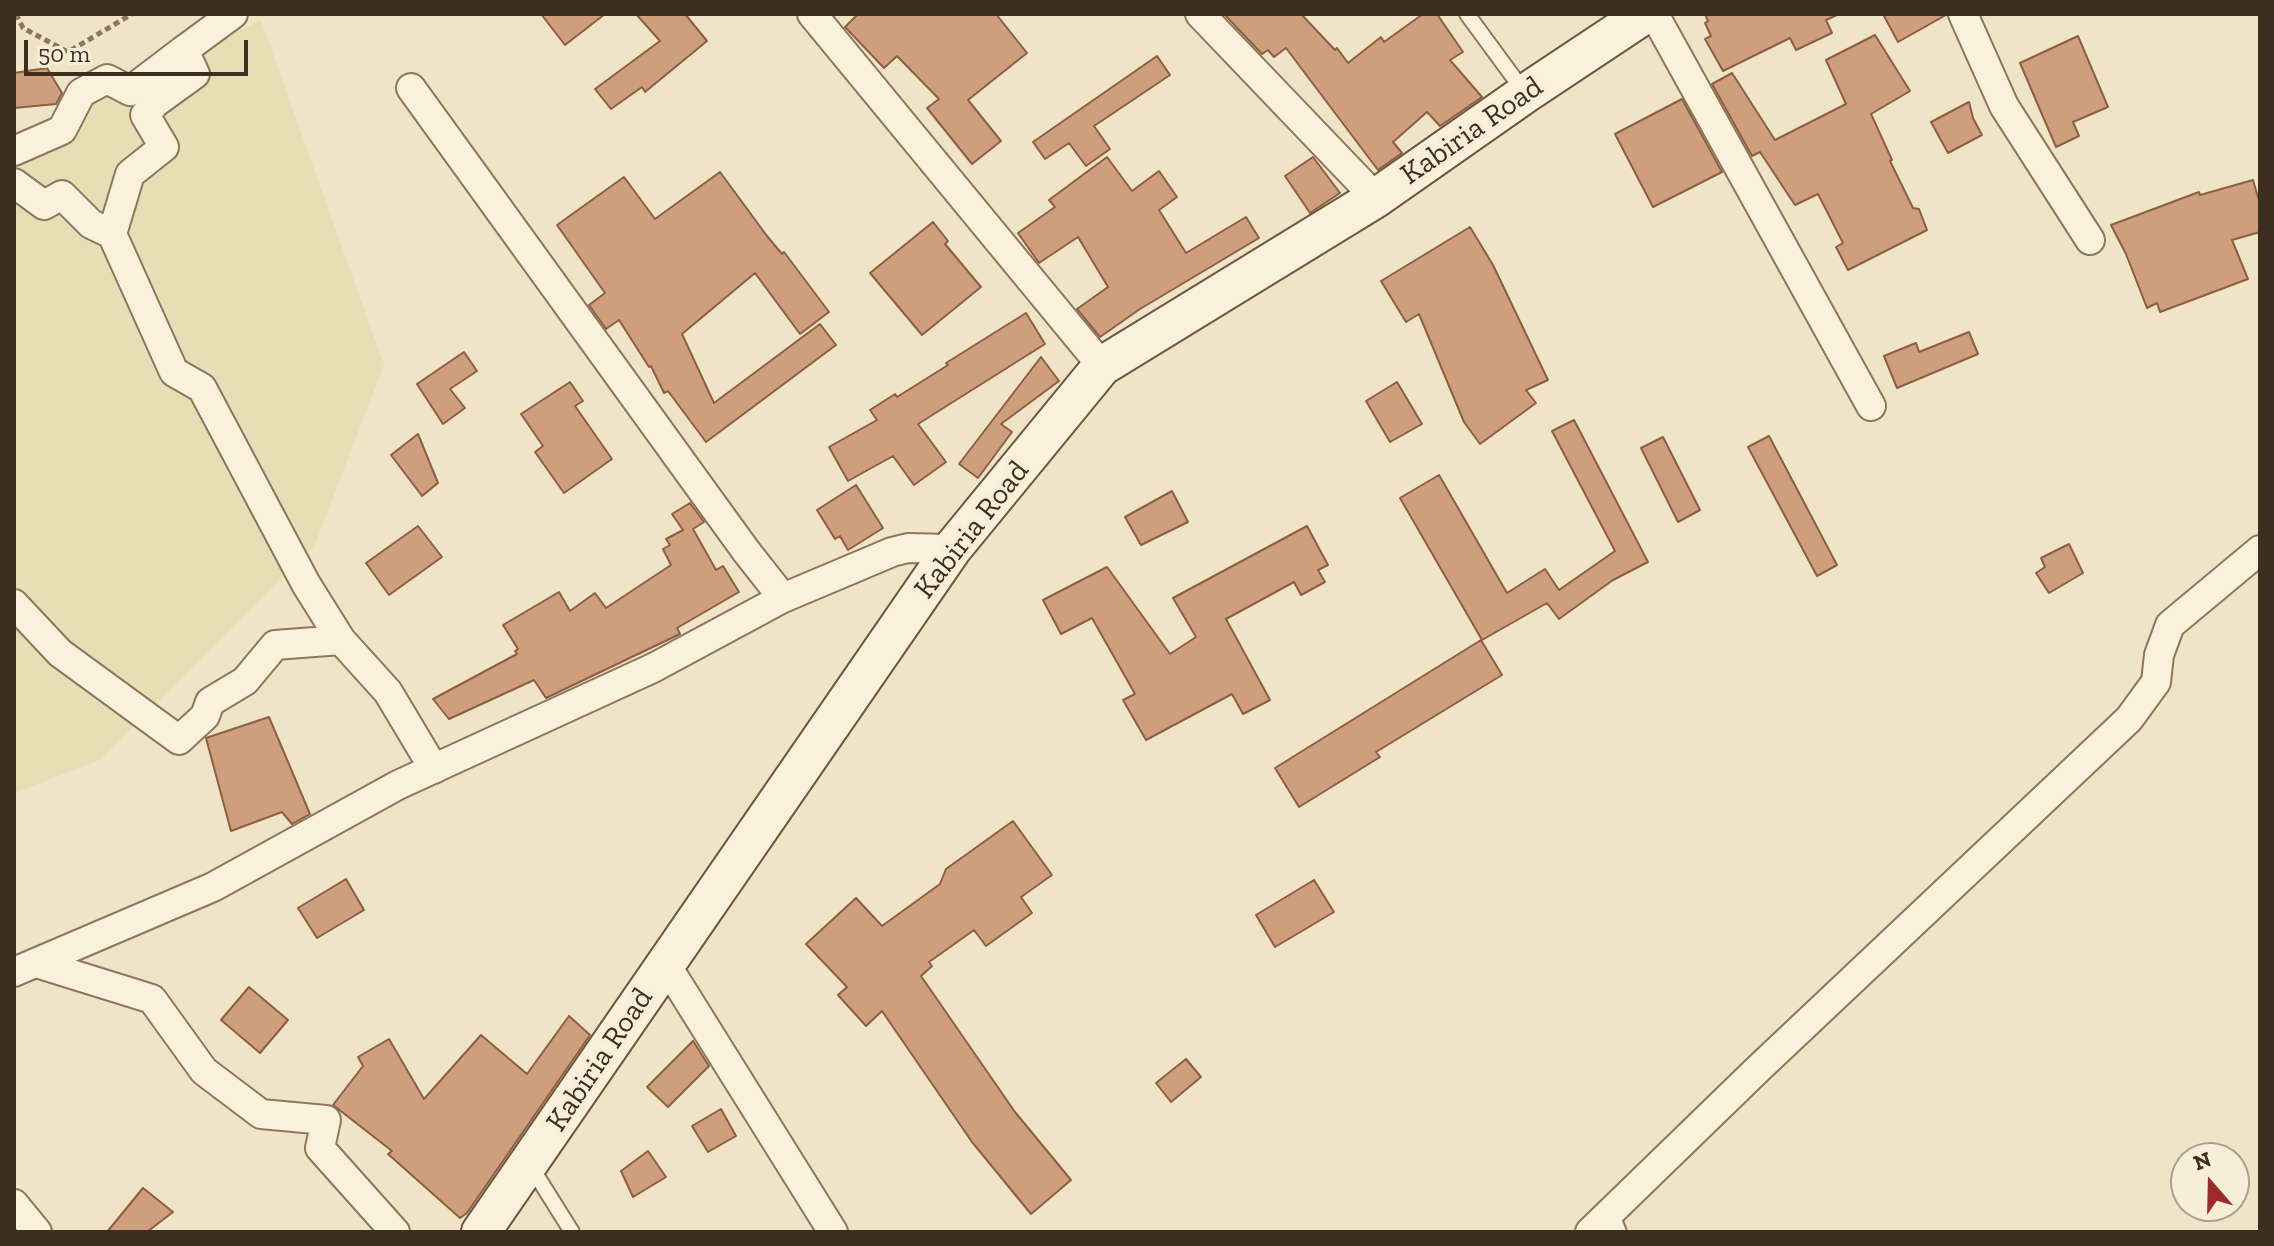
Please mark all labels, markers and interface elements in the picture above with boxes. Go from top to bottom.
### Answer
scale bar [28,24,252,74]
text: 50 m [38,39,90,68]
street label: Kabiria Road [1394,69,1550,193]
street label: Kabiria Road [907,454,1037,606]
street label: Kabiria Road [539,982,661,1138]
north arrow [2170,1142,2250,1222]
text: N [2190,1145,2215,1176]

